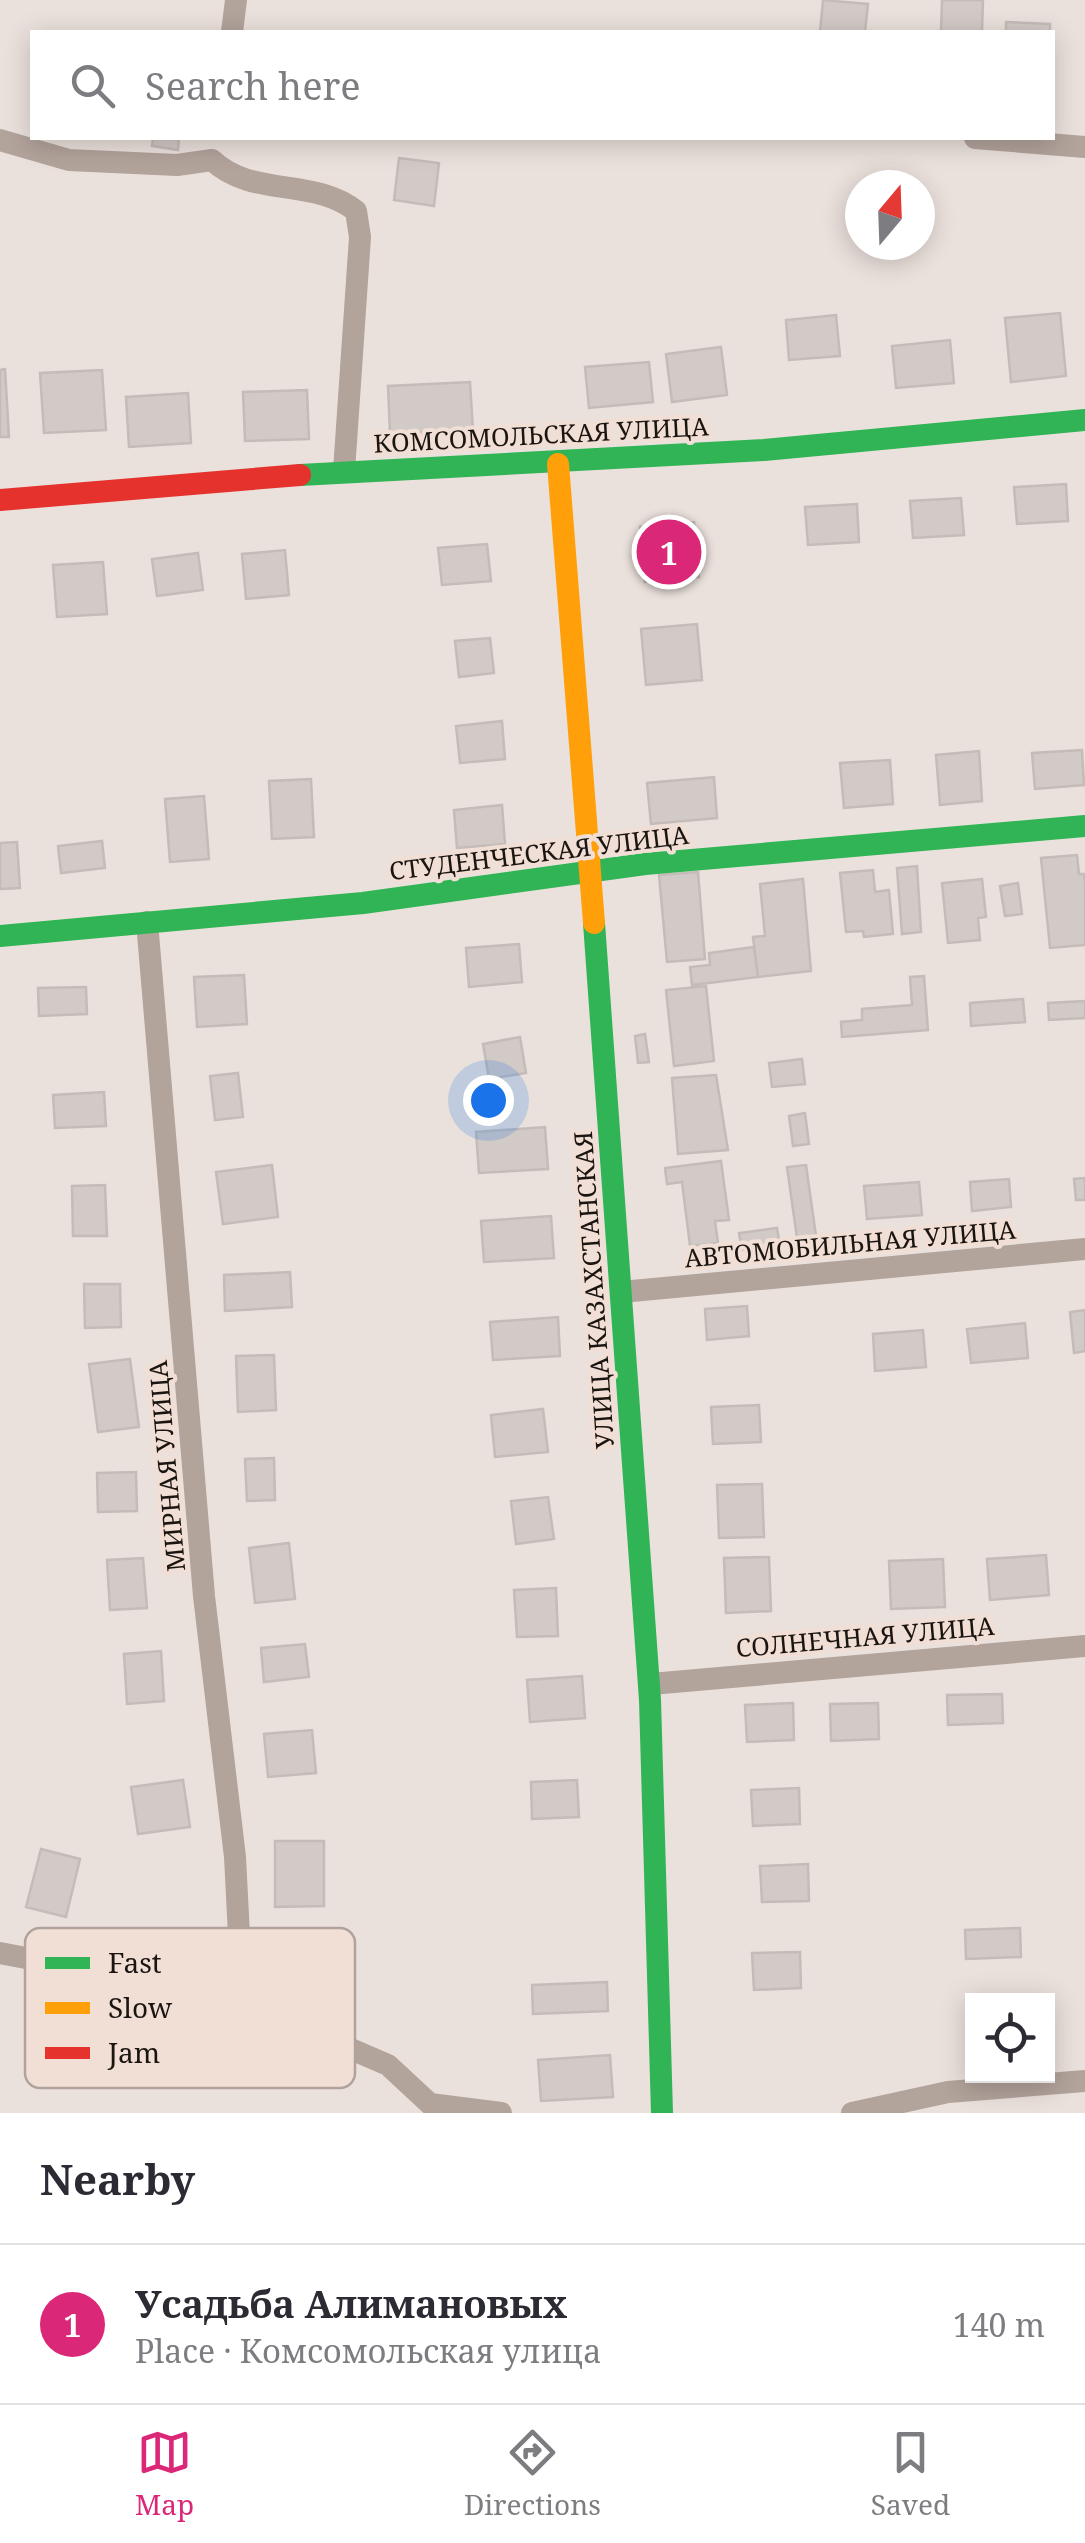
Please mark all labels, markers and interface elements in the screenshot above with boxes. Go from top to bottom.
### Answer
search box [30,30,1055,140]
icon: search [65,58,120,113]
text: Search here [145,59,361,111]
north arrow [845,170,935,260]
street label: КОМСОМОЛЬСКАЯ УЛИЦА [373,408,710,460]
pin: 1 [636,514,702,590]
street label: СТУДЕНЧЕСКАЯ УЛИЦА [387,817,691,887]
your location [463,1075,514,1126]
street label: УЛИЦА КАЗАХСТАНСКАЯ [565,1130,621,1450]
street label: АВТОМОБИЛЬНАЯ УЛИЦА [683,1212,1018,1274]
street label: МИРНАЯ УЛИЦА [140,1359,192,1573]
street label: СОЛНЕЧНАЯ УЛИЦА [734,1608,996,1664]
legend [25,1928,355,2088]
text: Fast [108,1943,162,1981]
text: Slow [108,1988,173,2026]
map controls [965,1993,1055,2083]
button: locate [965,1993,1055,2083]
text: Jam [107,2033,160,2071]
text: Nearby [40,2150,195,2207]
text: Усадьба Алимановых [135,2277,567,2329]
text: 1 [63,2303,82,2346]
text: 140 m [953,2303,1045,2346]
text: Place · Комсомольская улица [135,2329,601,2372]
tab: Map [135,2425,194,2523]
tab: Directions [464,2425,601,2523]
tab: Saved [871,2425,950,2523]

